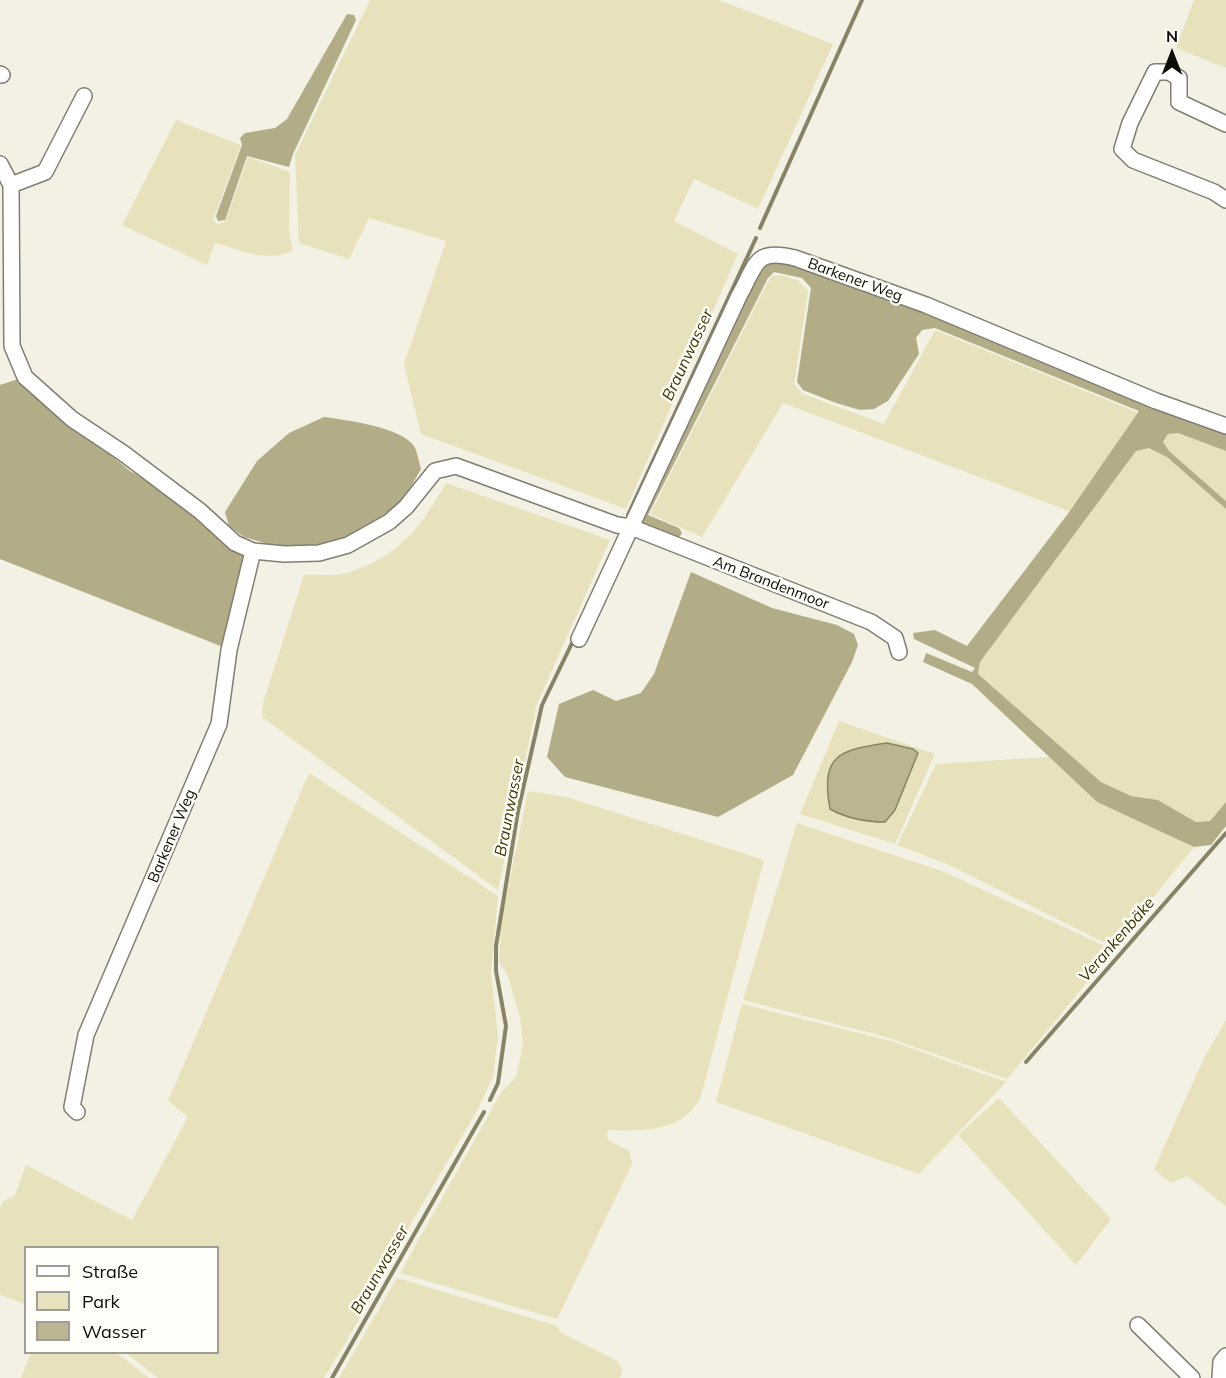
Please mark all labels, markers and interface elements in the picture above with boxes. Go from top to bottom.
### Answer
north arrow [1142,24,1202,84]
text: N [1166,26,1178,46]
street label: Barkener Weg [805,255,905,305]
water label: Braunwasser [658,306,718,404]
street label: Am Brandenmoor [710,553,832,613]
water label: Braunwasser [491,758,529,858]
street label: Barkener Weg [144,787,200,885]
water label: Verankenbäke [1075,894,1159,986]
water label: Braunwasser [347,1223,413,1317]
legend [24,1246,219,1354]
text: Straße [82,1260,138,1283]
text: Park [82,1290,120,1313]
text: Wasser [82,1320,146,1343]

